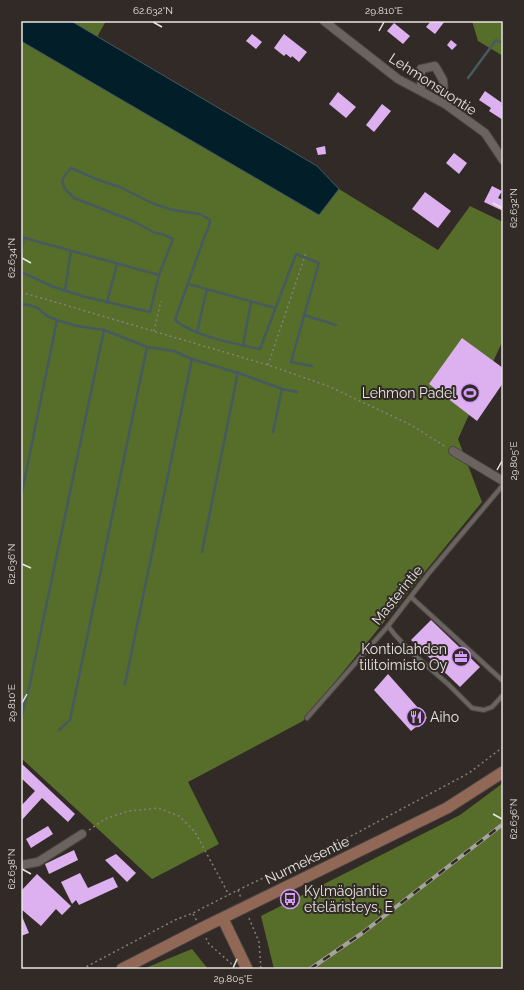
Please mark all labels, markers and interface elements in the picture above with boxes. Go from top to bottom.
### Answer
text: 62.632°N [133,5,173,16]
text: 29.810°E [365,5,403,16]
street label: Lehmonsuontie [386,50,480,118]
text: 62.632°N [508,188,519,228]
text: 62.634°N [6,238,17,278]
sports icon: Lehmon Padel [459,382,481,404]
place label: Lehmon Padel [362,385,456,401]
text: 29.805°E [508,441,519,481]
text: 62.636°N [6,544,17,584]
street label: Masterintie [368,562,426,628]
place label: Kontiolahden tilitoimisto Oy [359,641,447,673]
office icon: Kontiolahden tilitoimisto Oy [450,646,472,668]
text: 29.810°E [6,684,17,722]
restaurant icon: Aiho [405,706,427,728]
place label: Aiho [430,709,459,725]
text: 62.636°N [508,799,519,839]
street label: Nurmeksentie [262,833,352,887]
text: 62.638°N [6,849,17,889]
place label: Kylmäojantie eteläristeys, E [304,883,393,915]
bus stop icon: Kylmäojantie eteläristeys, E [279,888,301,910]
text: 29.805°E [213,973,253,984]

